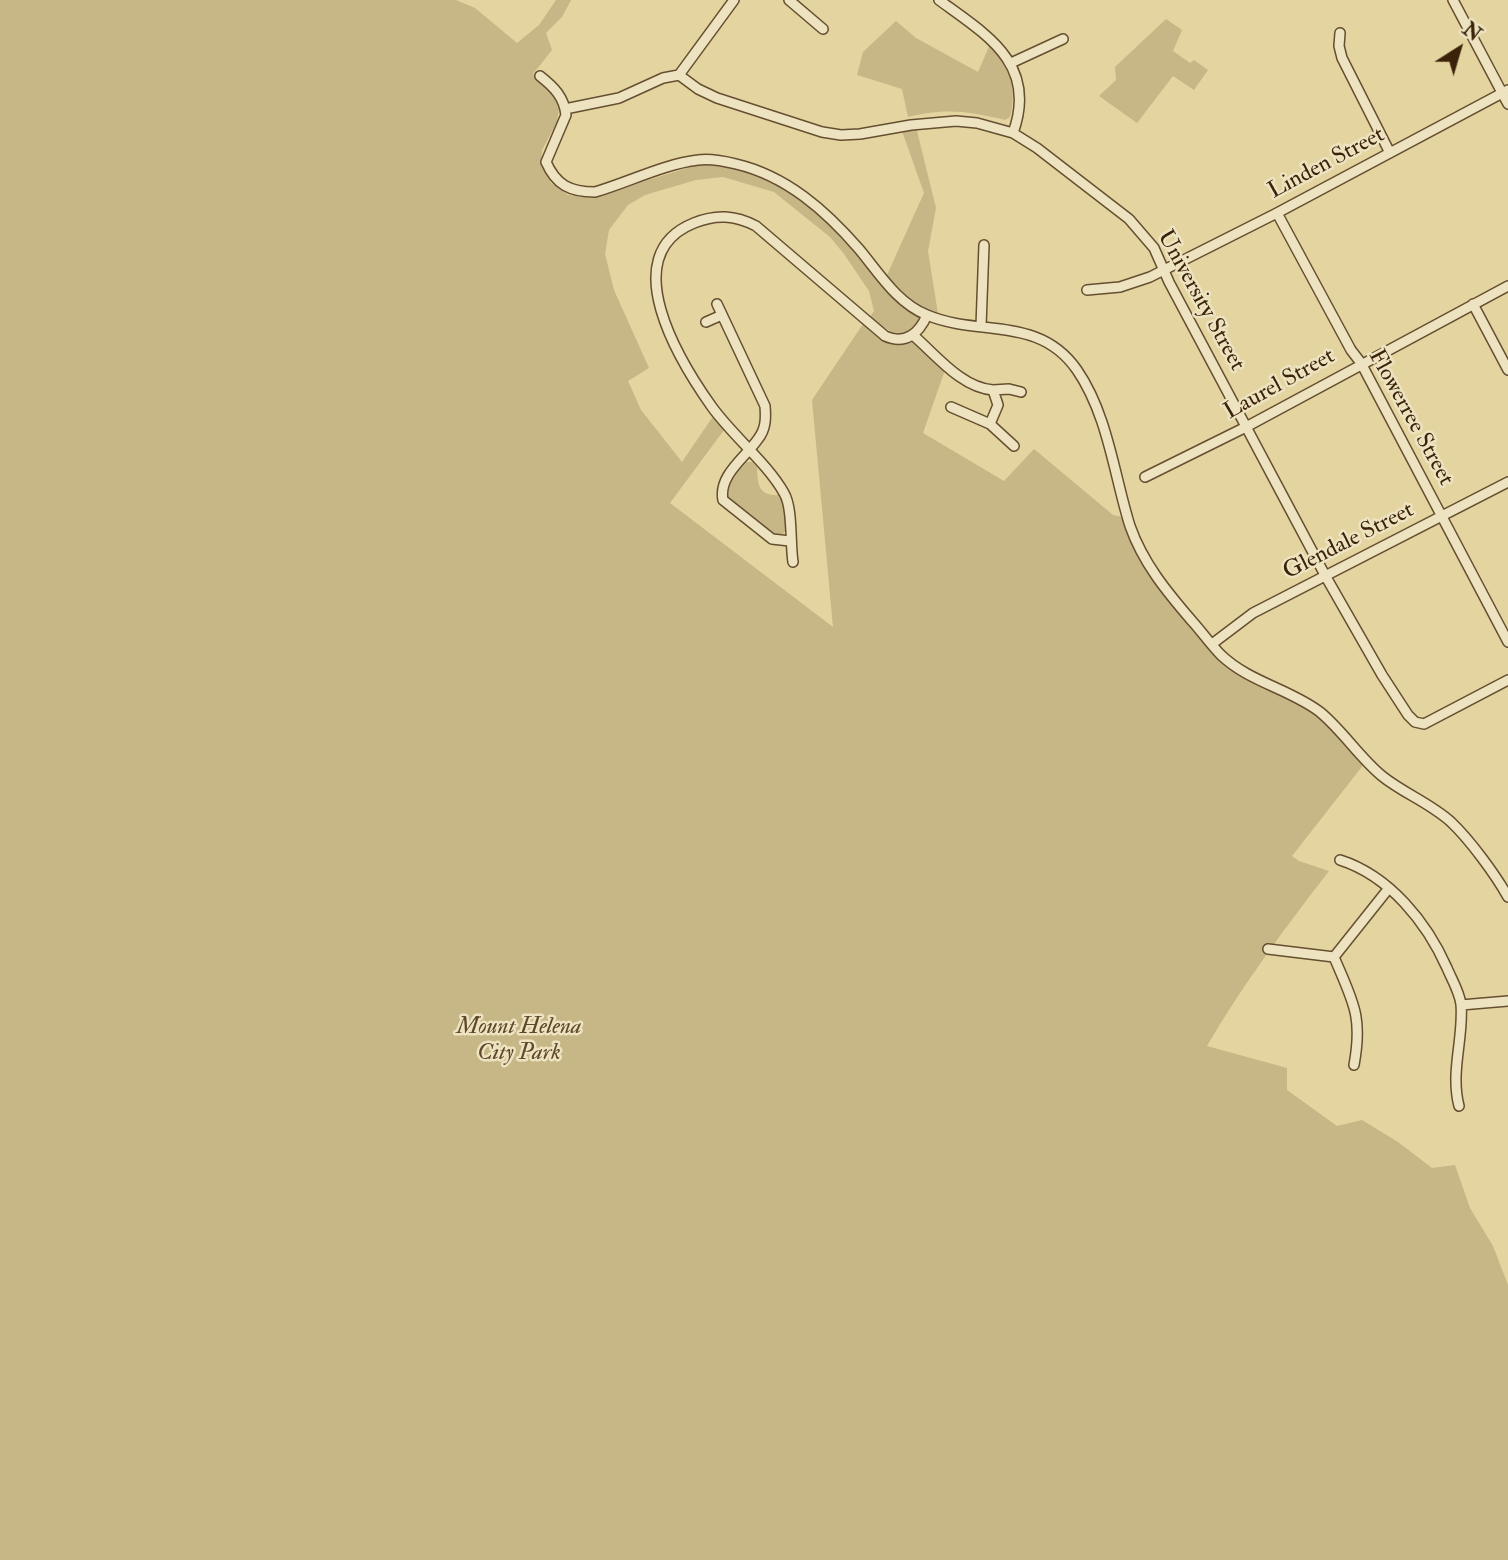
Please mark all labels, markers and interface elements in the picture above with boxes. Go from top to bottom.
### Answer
north arrow [1424,14,1494,84]
text: N [1458,18,1486,47]
street label: Linden Street [1264,122,1390,206]
street label: University Street [1150,226,1250,376]
street label: Laurel Street [1220,343,1340,427]
street label: Flowerree Street [1361,345,1459,491]
street label: Glendale Street [1279,497,1419,587]
park label: Mount Helena City Park [457,1014,581,1068]

